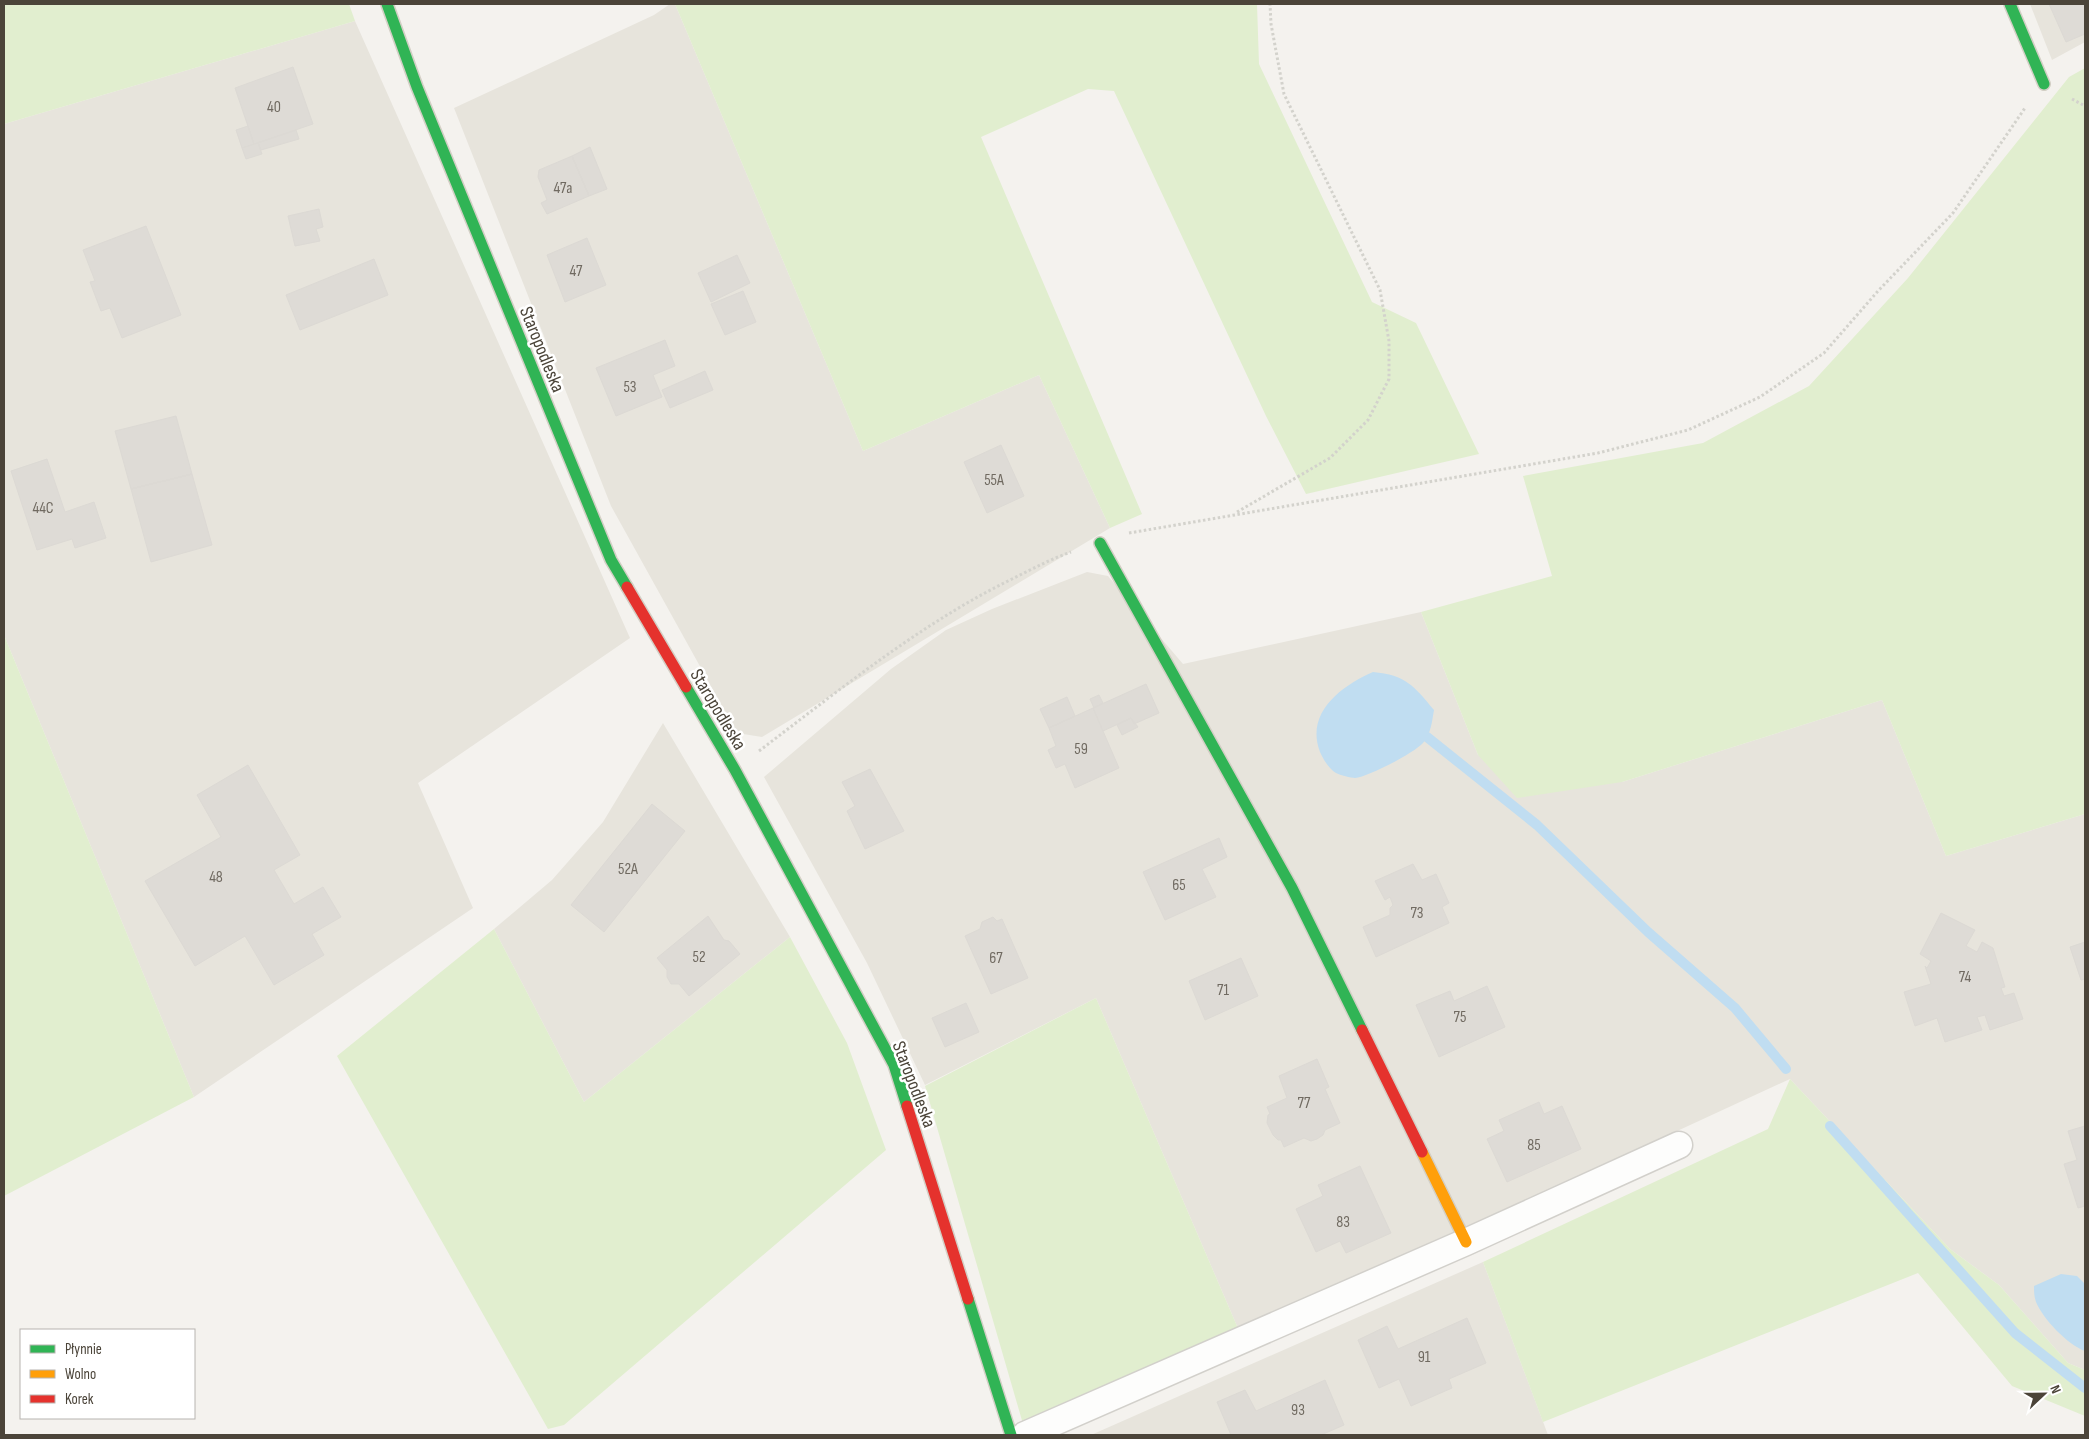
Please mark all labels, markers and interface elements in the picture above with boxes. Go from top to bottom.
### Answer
house number: 40 [267,98,281,117]
house number: 47a [554,179,572,198]
house number: 47 [570,262,583,281]
street label: Staropodleska [514,303,569,396]
house number: 53 [623,378,637,397]
house number: 55A [984,471,1004,490]
house number: 44C [32,499,54,518]
street label: Staropodleska [685,665,751,754]
house number: 59 [1074,740,1088,759]
house number: 52A [618,860,638,879]
house number: 48 [209,868,223,887]
house number: 65 [1172,876,1186,895]
house number: 73 [1410,904,1424,923]
house number: 52 [692,948,706,967]
house number: 67 [989,949,1003,968]
house number: 74 [1959,968,1971,987]
house number: 71 [1217,981,1229,1000]
house number: 75 [1454,1008,1466,1027]
street label: Staropodleska [887,1038,941,1131]
house number: 77 [1298,1094,1311,1113]
house number: 85 [1527,1136,1541,1155]
house number: 83 [1336,1213,1350,1232]
legend [20,1329,195,1419]
text: Płynnie [65,1340,102,1359]
house number: 91 [1418,1348,1431,1367]
text: Wolno [65,1365,96,1384]
north arrow [2019,1369,2069,1419]
text: N [2046,1383,2065,1396]
text: Korek [65,1390,94,1409]
house number: 93 [1291,1401,1305,1420]

